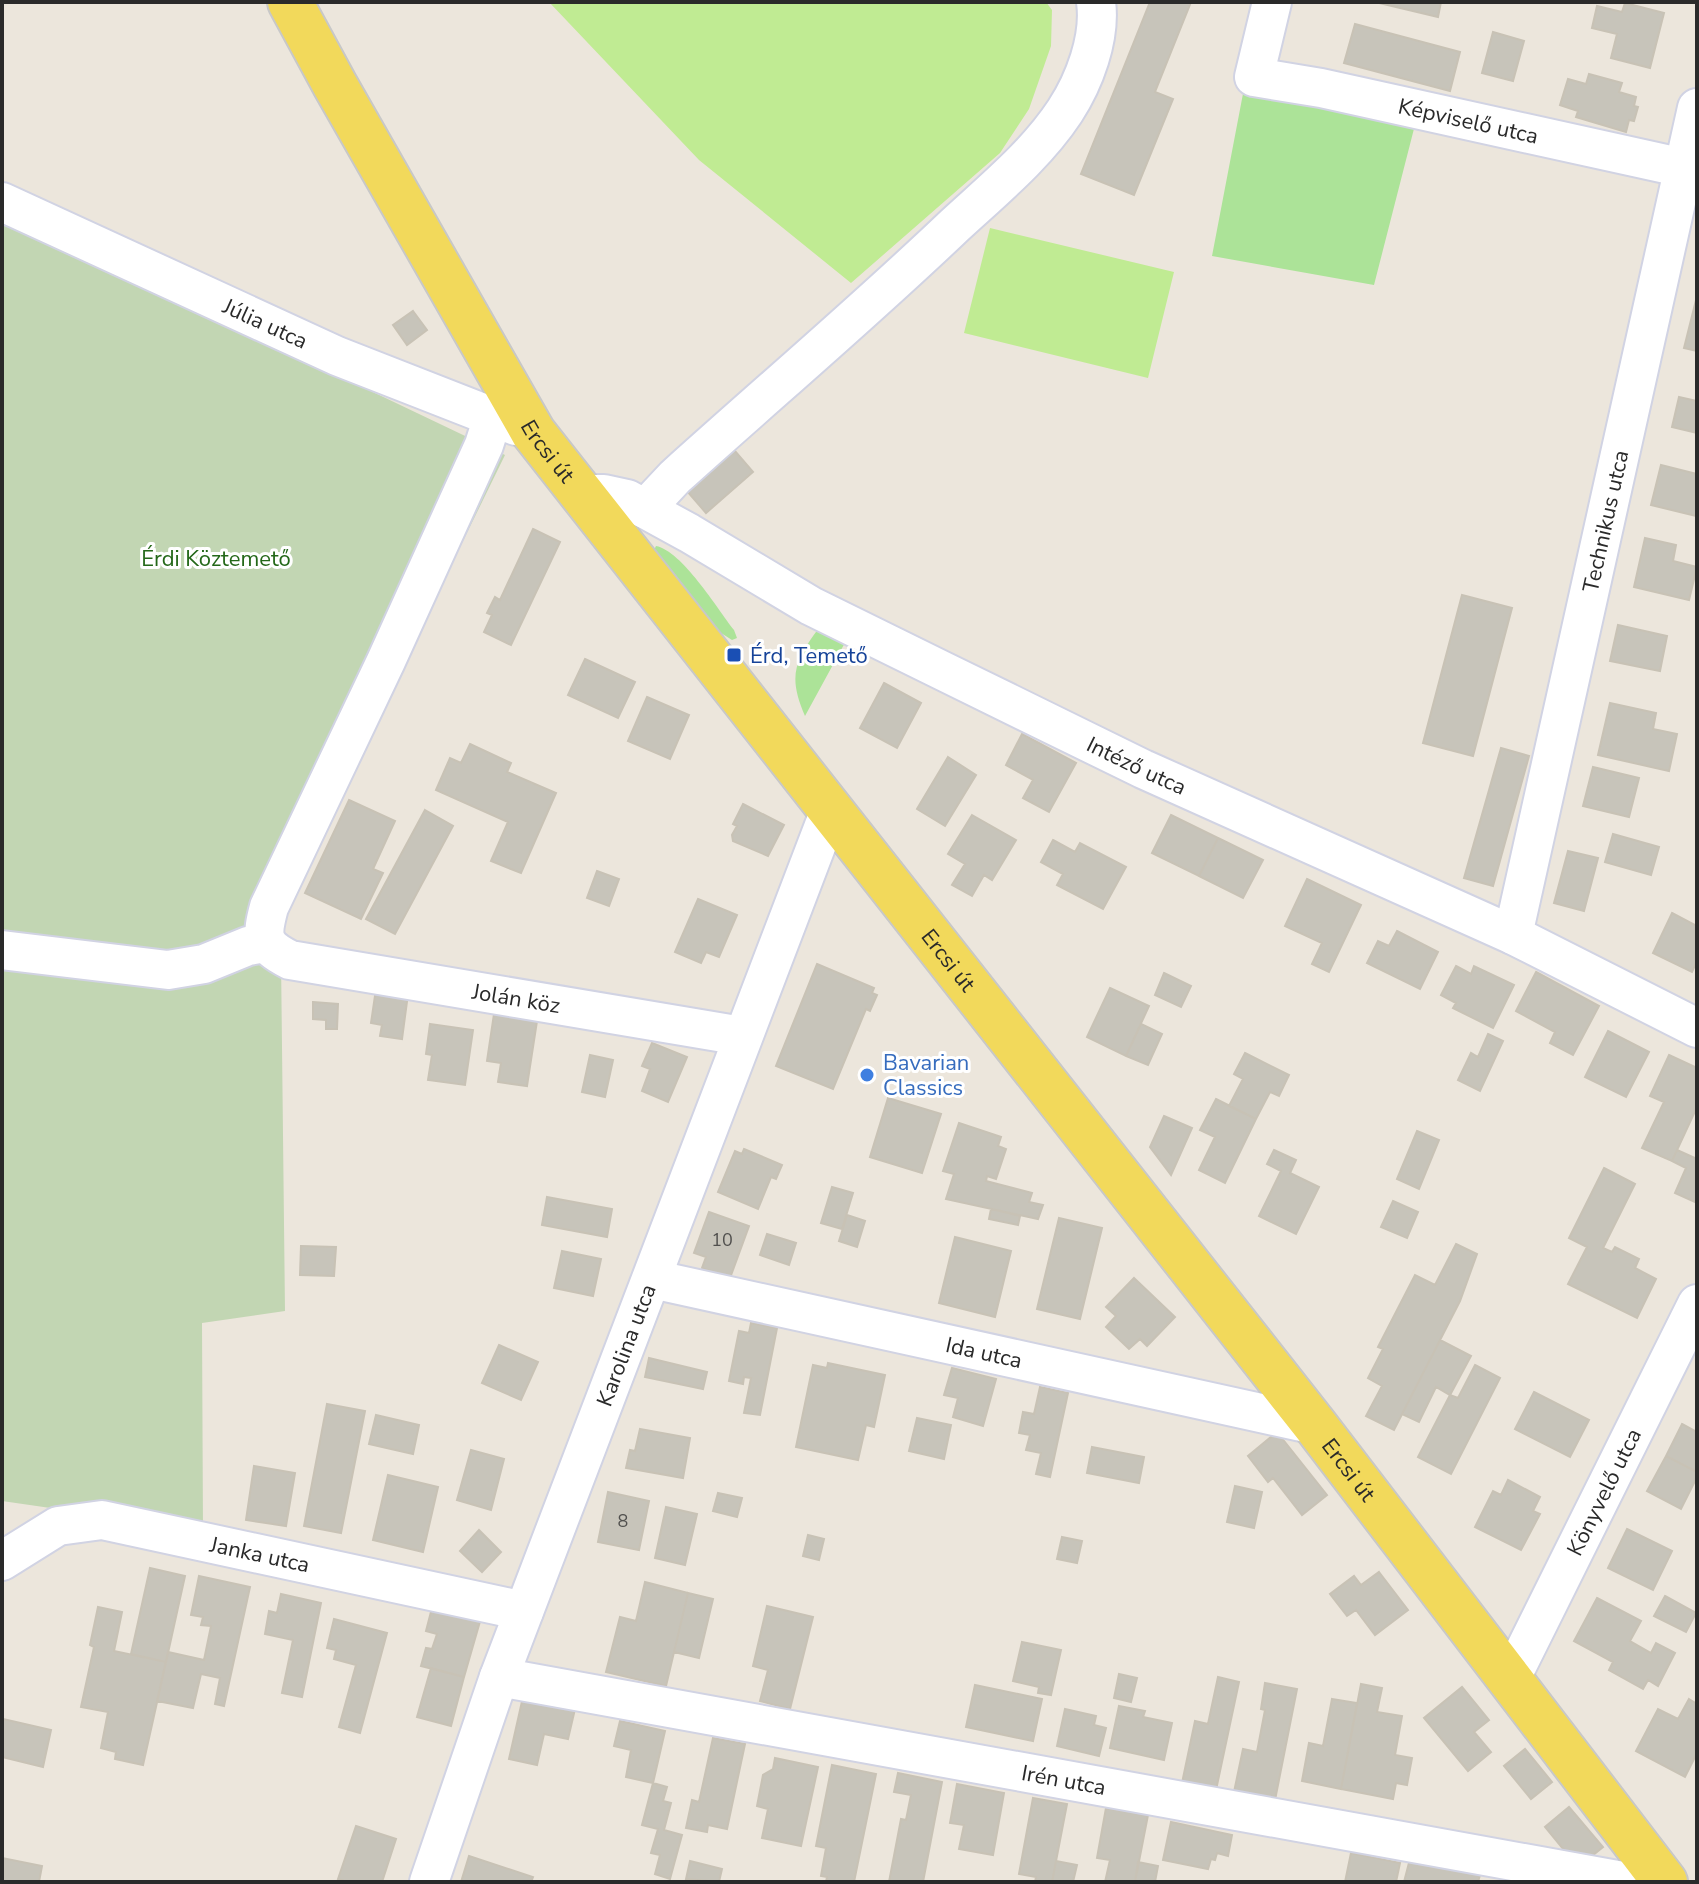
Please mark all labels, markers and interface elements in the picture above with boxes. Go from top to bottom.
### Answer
street label: Képviselő utca [1395,91,1541,151]
street label: Júlia utca [217,291,312,356]
street label: Ercsi út [513,415,581,489]
street label: Technikus utca [1576,447,1636,595]
park label: Érdi Köztemető [141,544,291,574]
place label: Érd, Temető [750,641,868,671]
marker: Érd, Temető [725,646,743,664]
street label: Intéző utca [1081,730,1191,803]
street label: Ercsi út [914,923,982,998]
street label: Jolán köz [469,977,562,1021]
place label: Bavarian Classics [883,1048,969,1103]
marker: Bavarian Classics [858,1066,876,1084]
house number: 10 [711,1228,733,1252]
street label: Karolina utca [590,1280,664,1411]
street label: Ida utca [943,1330,1025,1376]
street label: Könyvelő utca [1560,1423,1649,1561]
street label: Ercsi út [1314,1432,1382,1508]
house number: 8 [618,1509,628,1533]
street label: Janka utca [206,1529,312,1580]
street label: Irén utca [1019,1758,1108,1803]

